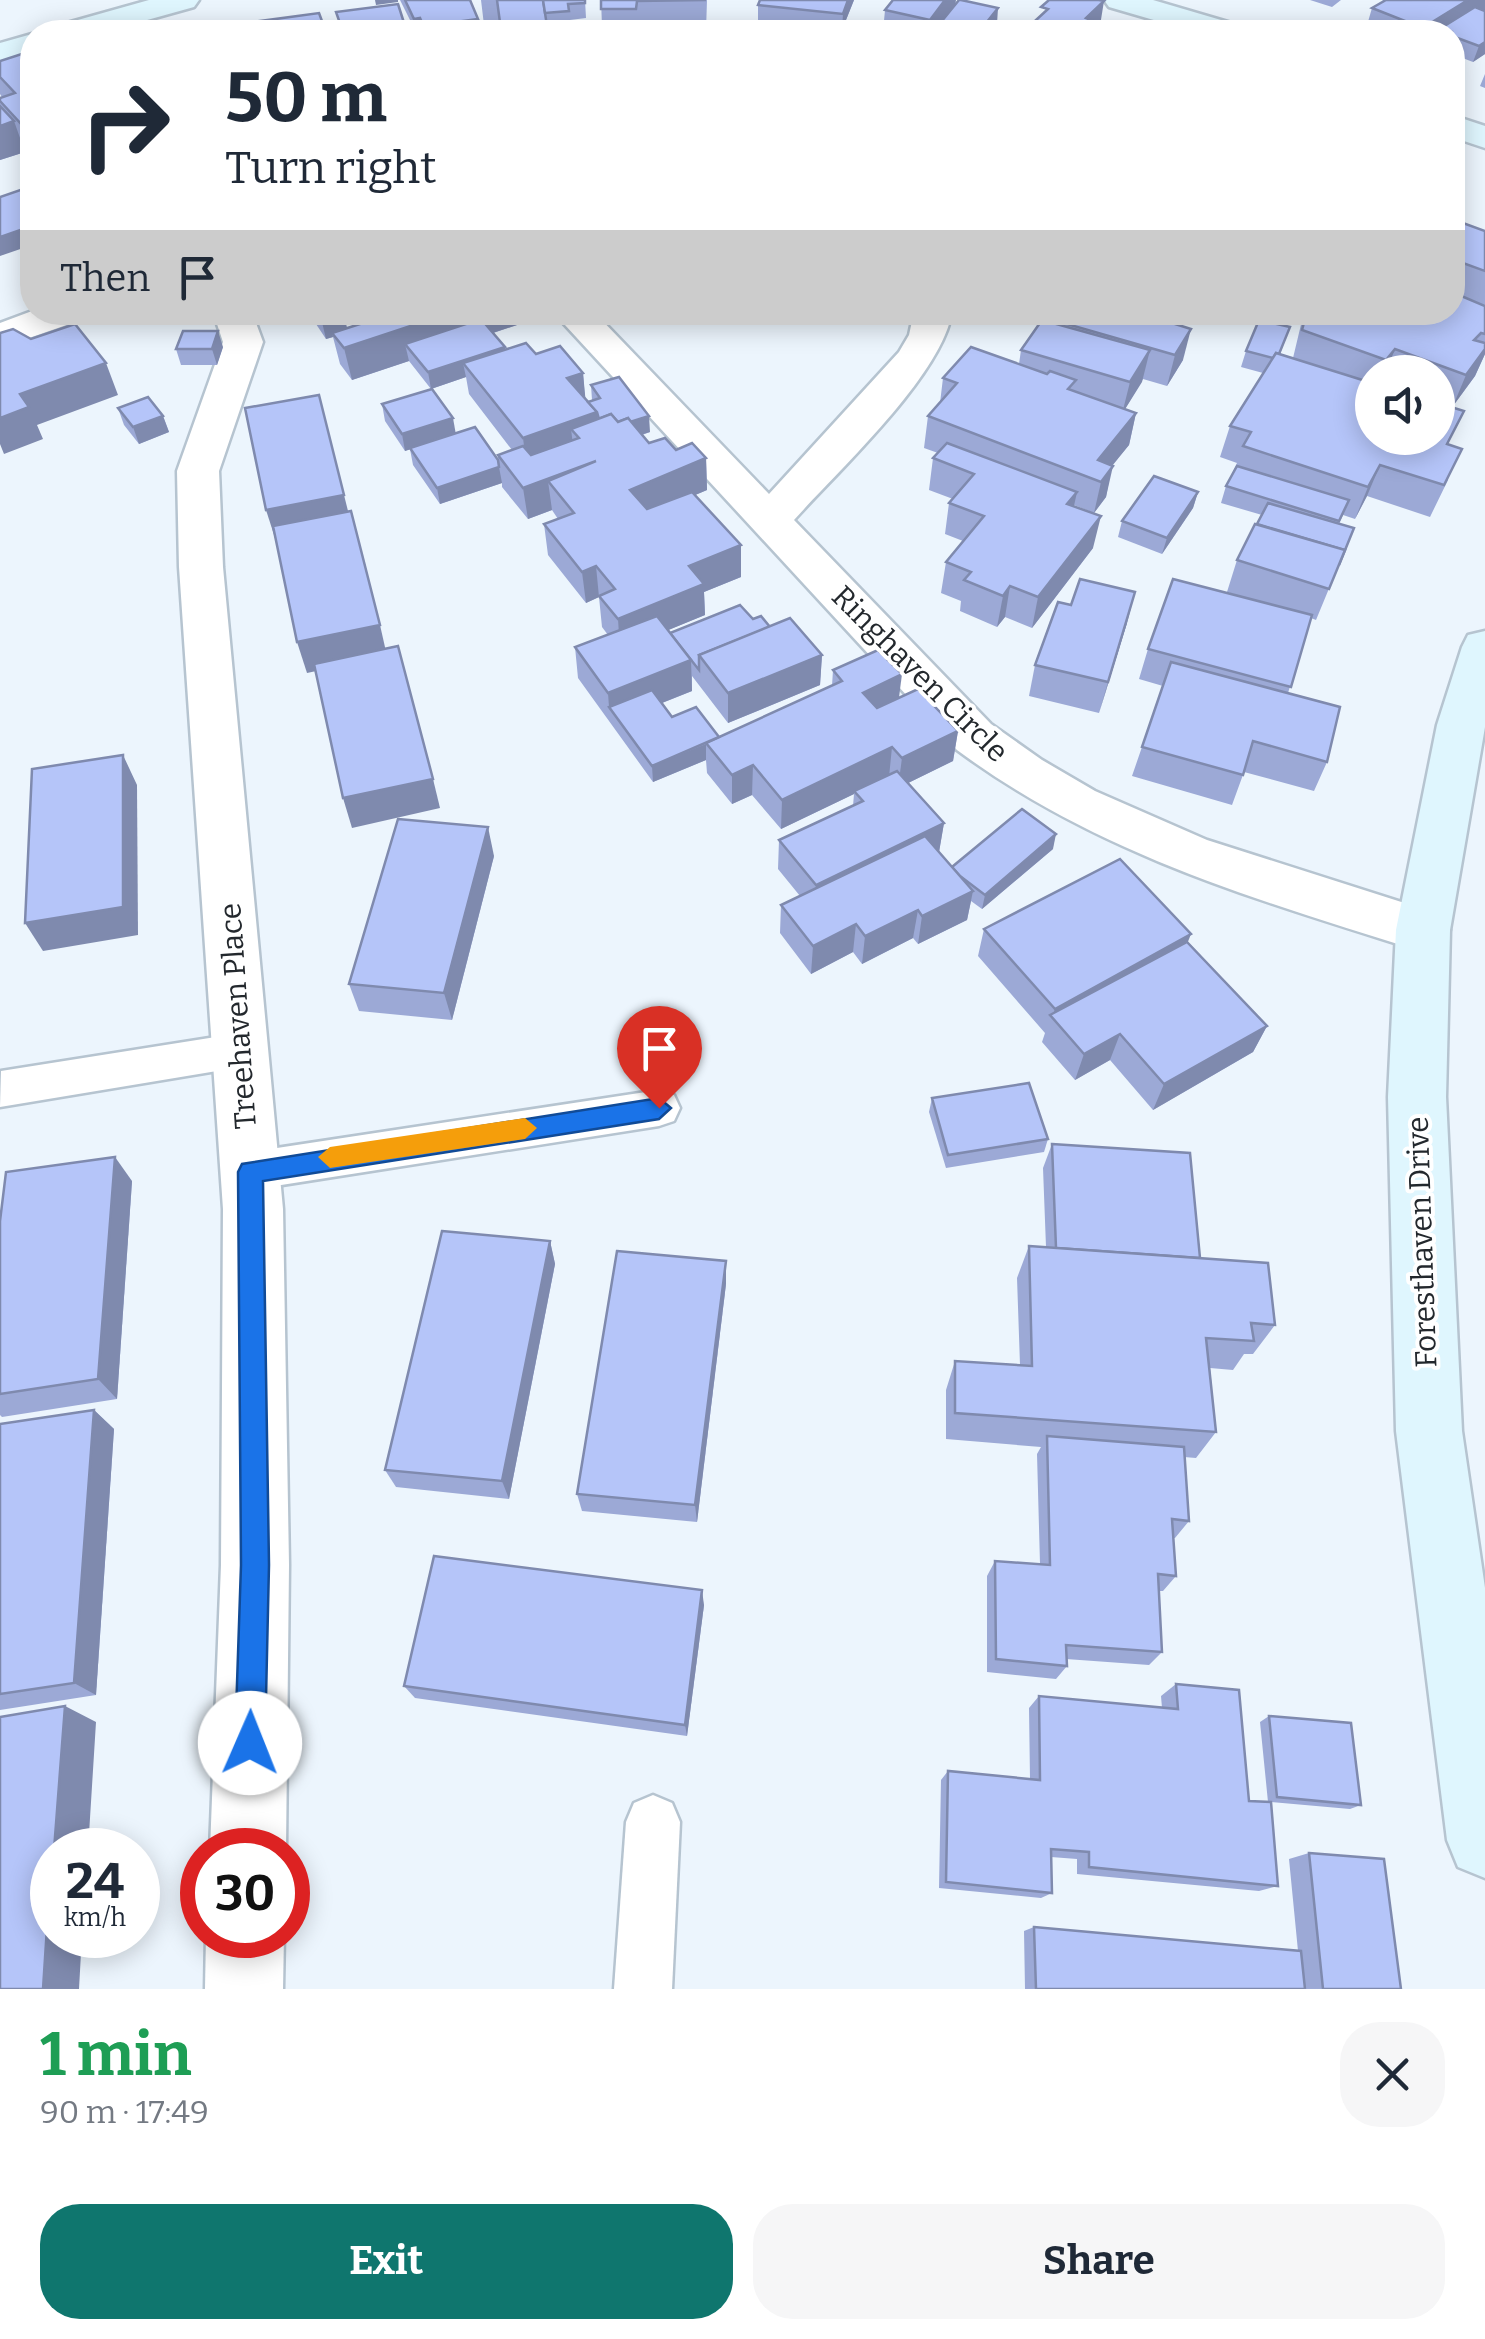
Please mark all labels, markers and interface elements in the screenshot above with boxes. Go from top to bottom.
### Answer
text: 50 m [225,56,387,140]
icon: right [60,60,190,190]
text: Turn right [225,141,437,195]
icon: arrive [170,250,225,305]
text: Then [60,255,150,301]
map controls [1355,355,1455,455]
button: sound [1355,355,1455,455]
street label: Ringhaven Circle [824,578,1016,770]
street label: Treehaven Place [212,902,264,1130]
pin [617,1006,702,1109]
icon: arrive [632,1021,687,1076]
street label: Foresthaven Drive [1400,1116,1444,1368]
position arrow [198,1691,302,1795]
speed limit sign: 30 [180,1828,310,1958]
text: 24 [66,1851,124,1911]
text: km/h [64,1903,126,1933]
text: 1 min [40,2019,192,2091]
button: close [1340,2022,1445,2127]
text: 90 m · 17:49 [40,2093,209,2131]
button: Exit [40,2204,733,2319]
button: Share [753,2204,1445,2319]

